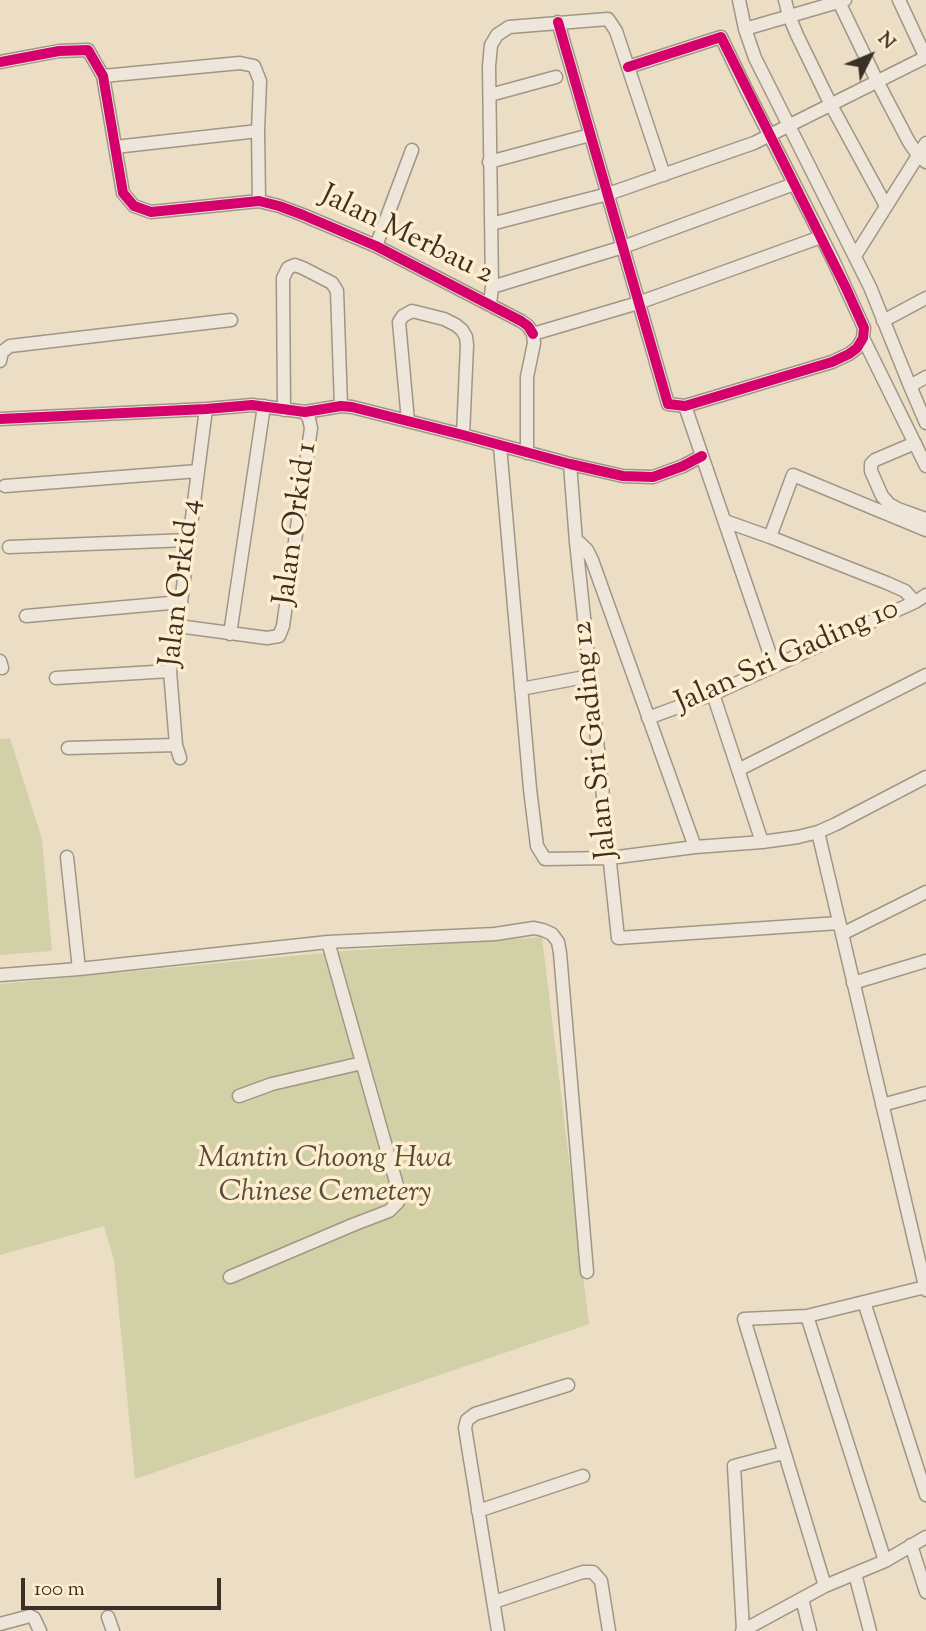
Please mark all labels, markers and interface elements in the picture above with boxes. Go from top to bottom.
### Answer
north arrow [835,21,905,91]
text: N [871,27,901,56]
street label: Jalan Merbau 2 [313,180,499,294]
street label: Jalan Orkid 1 [269,440,327,608]
street label: Jalan Orkid 4 [155,497,211,669]
street label: Jalan Sri Gading 10 [671,593,905,723]
street label: Jalan Sri Gading 12 [567,619,627,861]
park label: Mantin Choong Hwa Chinese Cemetery [198,1143,452,1214]
scale bar [24,1564,224,1608]
text: 100 m [34,1575,85,1605]

